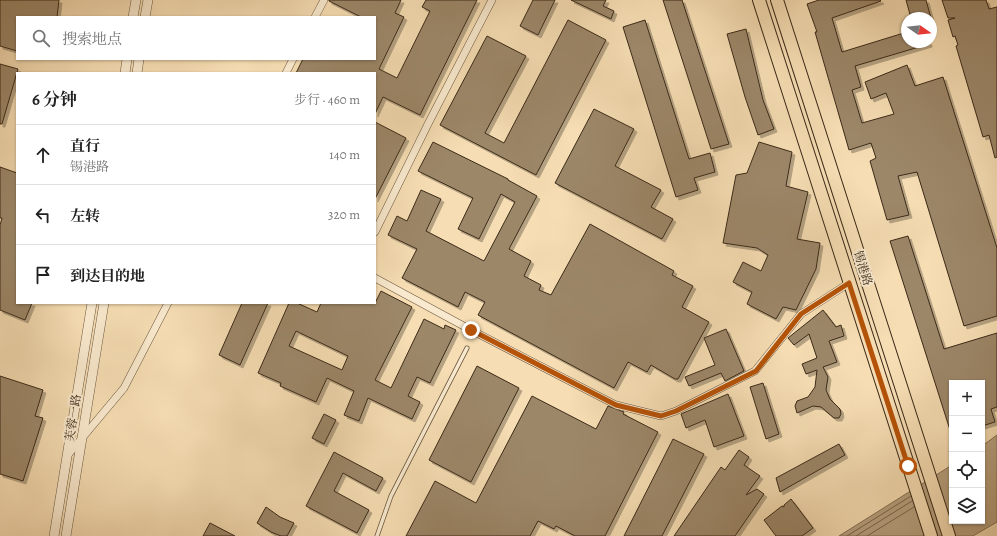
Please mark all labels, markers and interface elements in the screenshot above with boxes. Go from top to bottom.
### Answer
north arrow [901,12,937,48]
search box [16,16,376,60]
icon: search [30,27,52,49]
text: 搜索地点 [62,29,122,49]
text: 6 分钟 [32,88,77,111]
text: 步行 · 460 m [294,91,360,108]
text: 直行 [70,136,100,156]
icon: ahead [32,144,54,166]
text: 140 m [329,146,360,163]
text: 锡港路 [70,158,109,175]
icon: left [32,204,54,226]
text: 左转 [70,206,100,226]
text: 320 m [328,206,360,223]
street label: 锡港路 [850,248,876,288]
icon: arrive [32,264,54,286]
text: 到达目的地 [70,266,145,286]
route end [462,321,480,339]
map controls [949,380,985,524]
button: + [949,380,985,416]
street label: 芙蓉一路 [61,393,85,443]
button: − [949,416,985,452]
button: locate [949,452,985,488]
route start [899,457,917,475]
button: layers [949,488,985,524]

